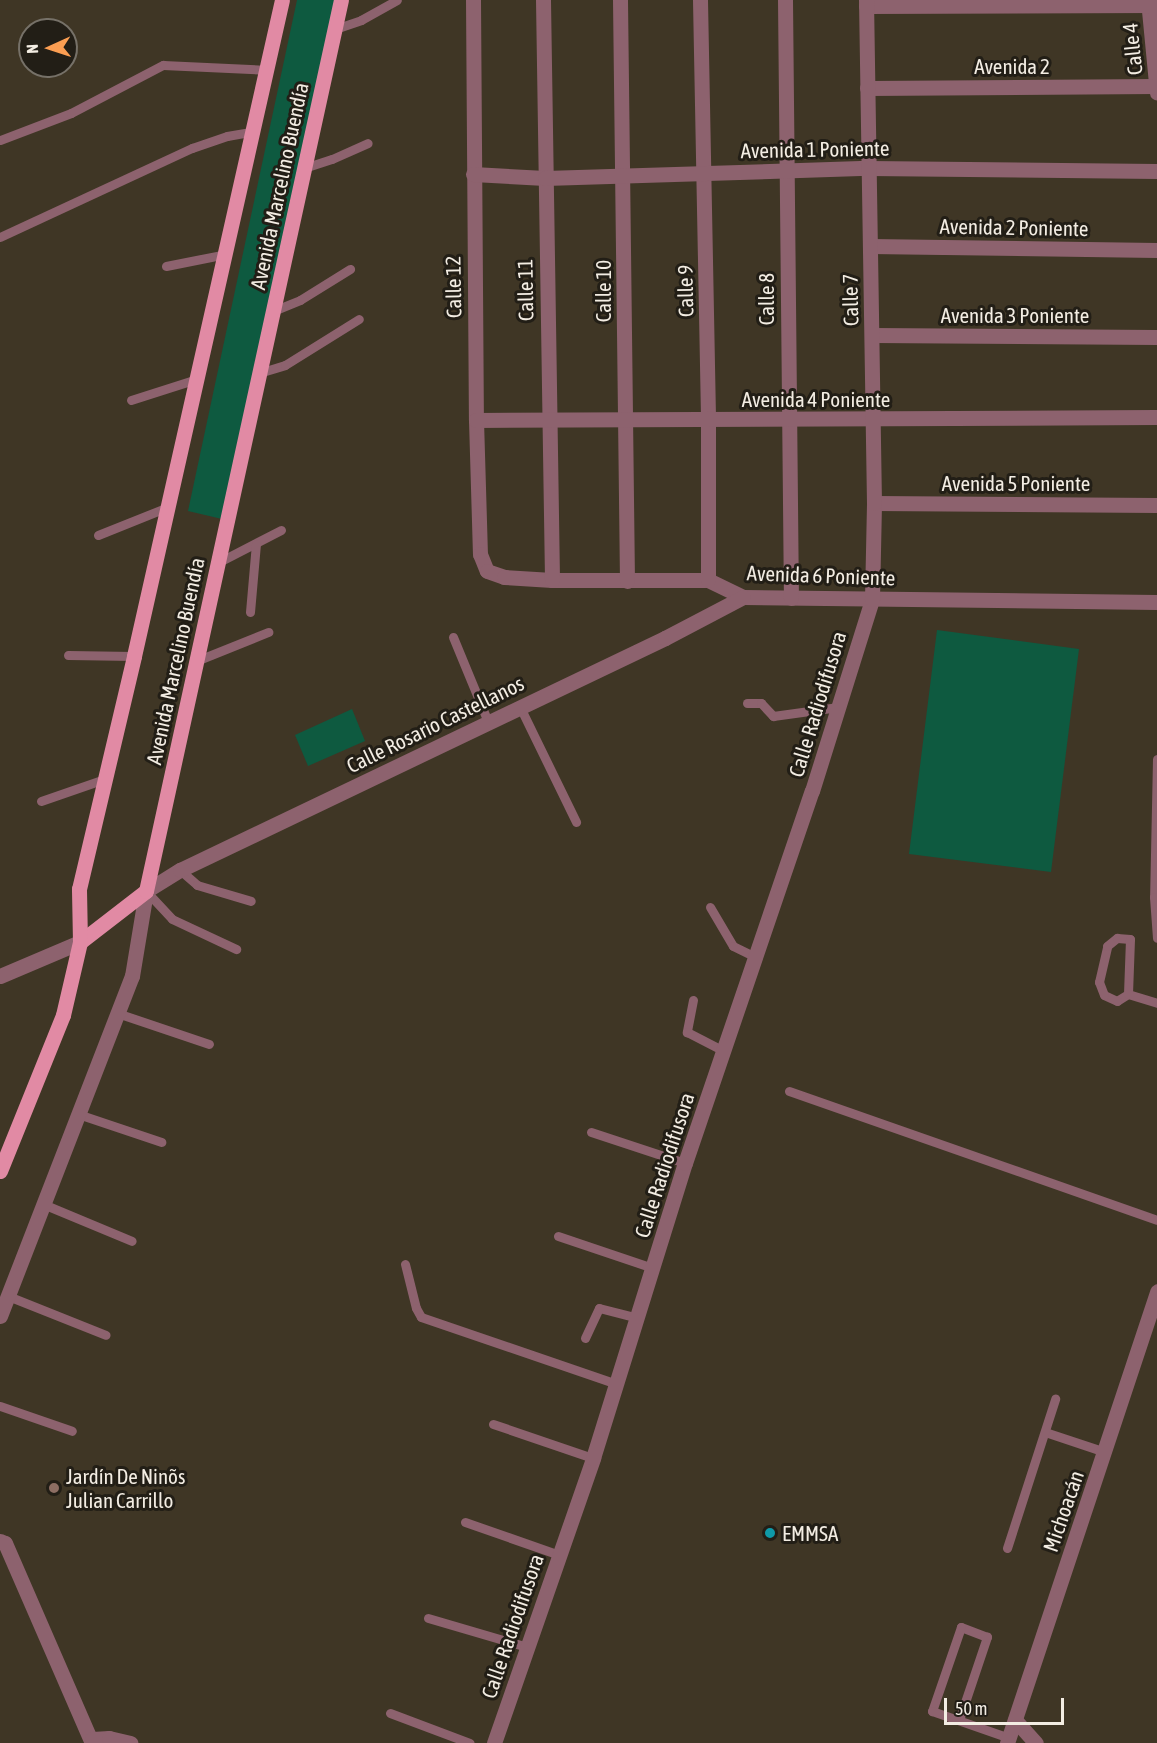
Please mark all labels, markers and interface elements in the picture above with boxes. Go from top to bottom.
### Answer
north arrow [18,18,78,78]
street label: Calle 4 [1117,22,1147,76]
text: N [23,44,41,54]
street label: Avenida 2 [974,53,1050,79]
street label: Avenida Marcelino Buendía [245,80,313,292]
street label: Avenida 1 Poniente [740,135,890,163]
street label: Avenida 2 Poniente [939,213,1089,241]
street label: Calle 12 [440,256,466,318]
street label: Calle 11 [512,259,538,321]
street label: Calle 10 [590,260,616,322]
street label: Calle 9 [672,265,698,317]
street label: Calle 8 [753,273,779,325]
street label: Calle 7 [837,274,863,326]
street label: Avenida 3 Poniente [941,302,1089,328]
street label: Avenida 4 Poniente [742,386,890,412]
street label: Avenida 5 Poniente [942,470,1090,496]
street label: Avenida Marcelino Buendía [141,555,209,767]
street label: Avenida 6 Poniente [746,560,896,590]
street label: Calle Radiodifusora [783,628,851,780]
street label: Calle Rosario Castellanos [342,670,528,778]
street label: Calle Radiodifusora [629,1089,699,1241]
place label: Jardín De Ninõs Julian Carrillo [66,1463,185,1513]
street label: Michoacán [1037,1467,1089,1555]
marker: Jardín De Ninõs Julian Carrillo [47,1481,61,1495]
place label: EMMSA [782,1520,838,1546]
marker: EMMSA [763,1526,777,1540]
street label: Calle Radiodifusora [476,1551,548,1701]
scale bar [947,1686,1067,1724]
text: 50 m [955,1698,987,1719]

